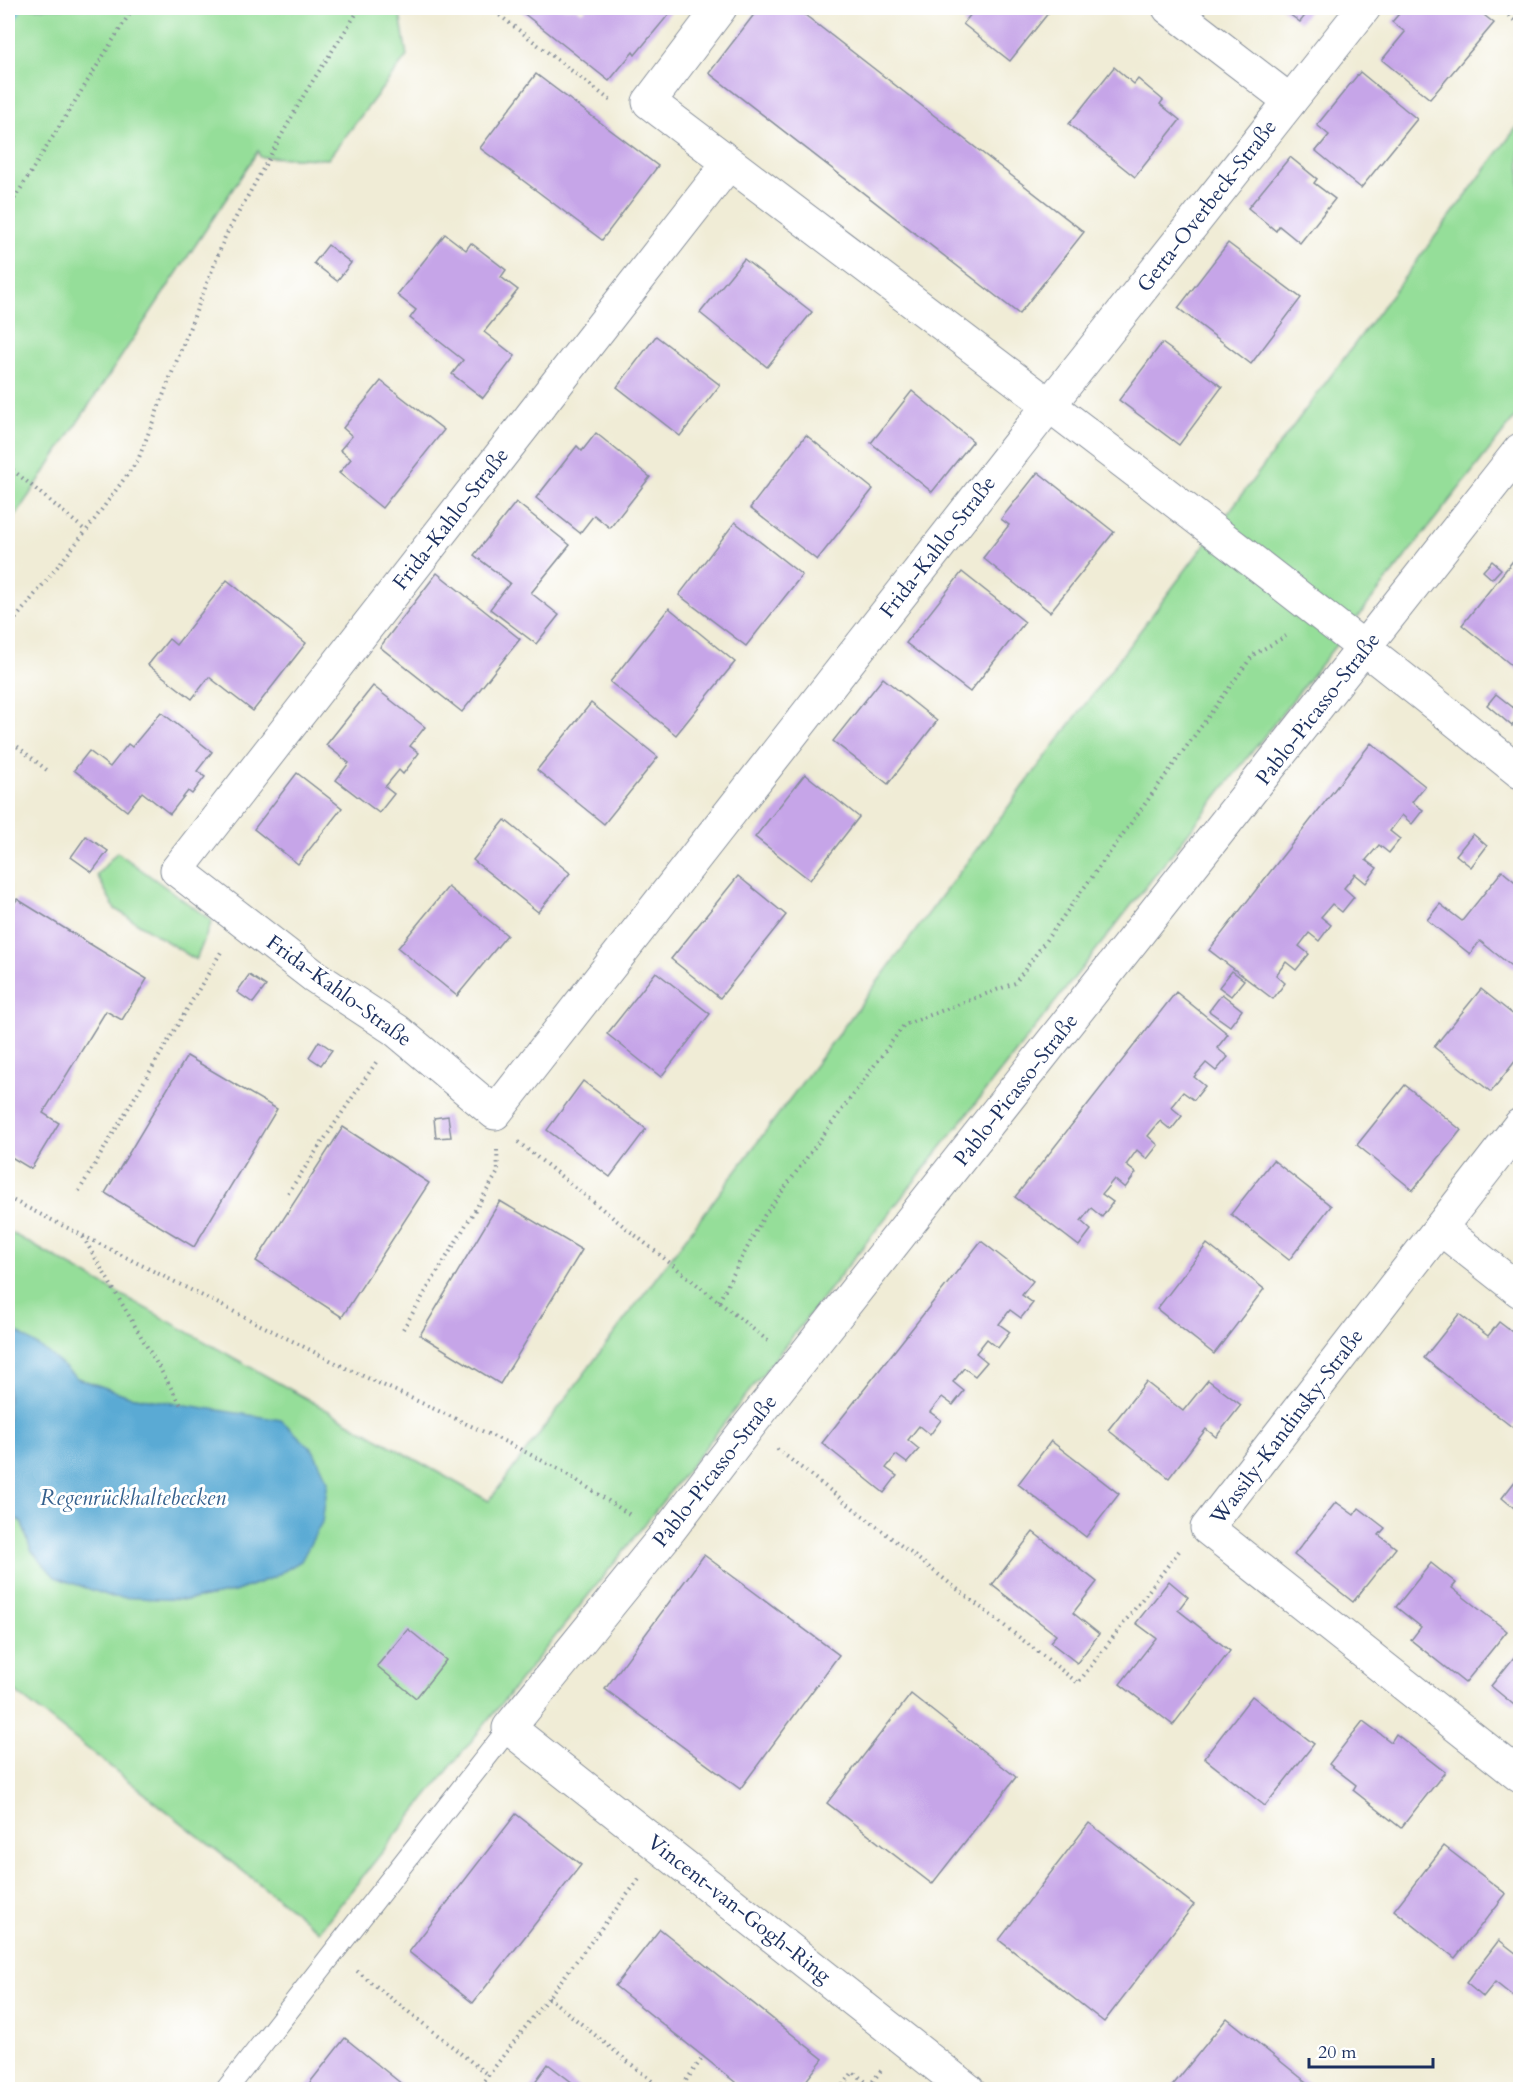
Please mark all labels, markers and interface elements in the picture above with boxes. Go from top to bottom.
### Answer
street label: Gerta-Overbeck-Straße [1130,114,1284,298]
street label: Frida-Kahlo-Straße [386,442,516,596]
street label: Frida-Kahlo-Straße [873,470,1003,624]
street label: Pablo-Picasso-Straße [1249,627,1387,791]
street label: Frida-Kahlo-Straße [260,928,418,1054]
street label: Pablo-Picasso-Straße [947,1008,1085,1172]
street label: Wassily-Kandinsky-Straße [1203,1323,1370,1532]
street label: Pablo-Picasso-Straße [646,1389,784,1553]
water label: Regenrückhaltebecken [40,1483,226,1513]
street label: Vincent-van-Gogh-Ring [641,1828,837,1990]
scale bar [1309,2031,1434,2069]
text: 20 m [1318,2040,1357,2065]

